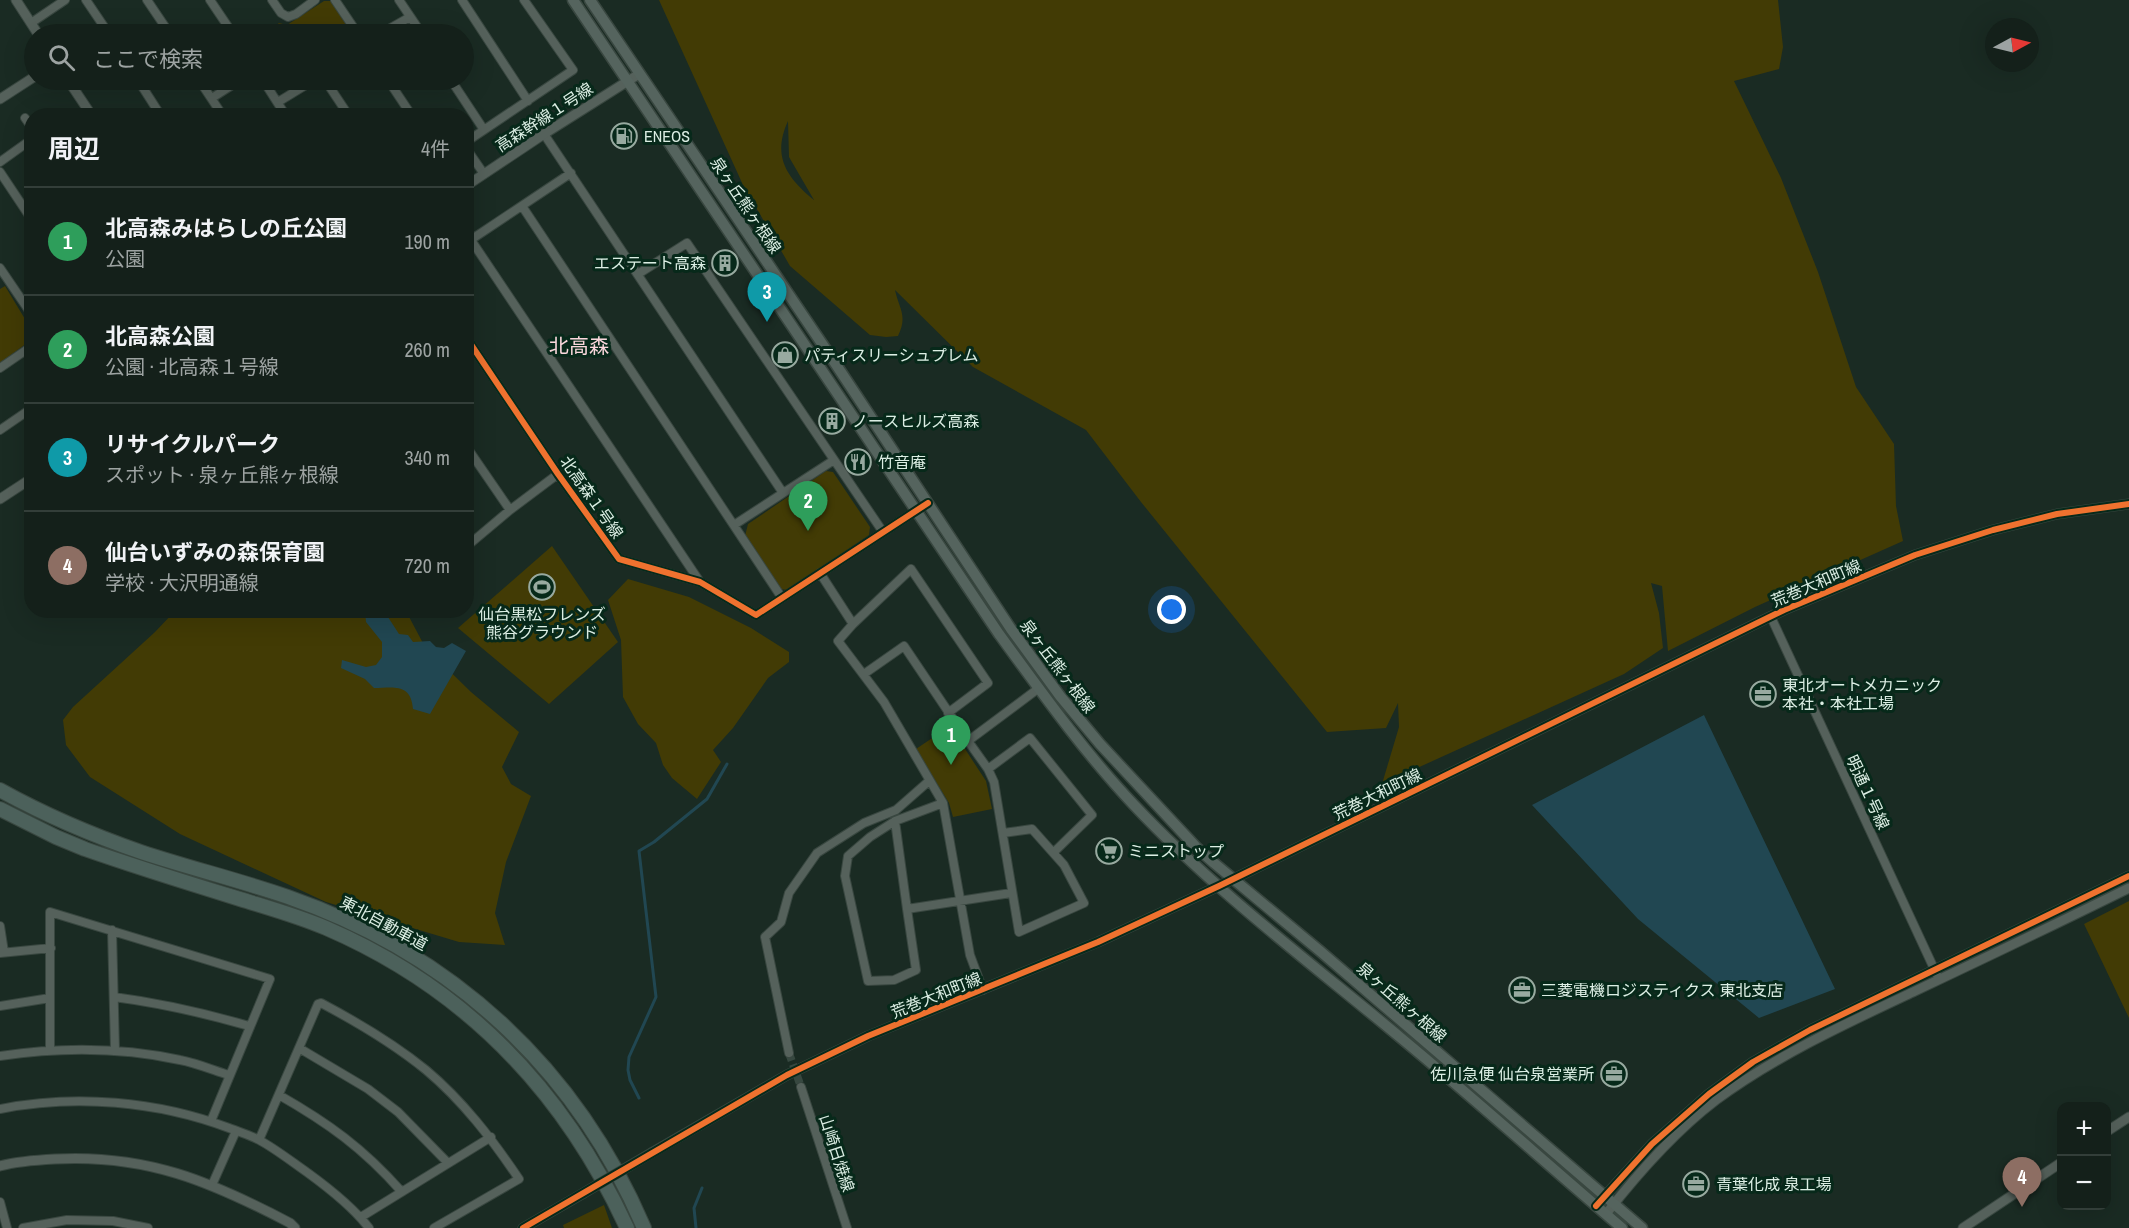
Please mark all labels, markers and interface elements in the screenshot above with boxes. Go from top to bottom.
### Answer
north arrow [1985,18,2039,72]
search box [24,24,474,90]
icon: search [45,41,78,74]
text: ここで検索 [93,44,203,74]
street label: 高森幹線１号線 [491,77,597,157]
fuel station icon: ENEOS [609,121,639,151]
place label: ENEOS [644,125,690,147]
text: 周辺 [48,131,100,166]
text: 4件 [421,135,450,162]
street label: 泉ヶ丘熊ヶ根線 [706,152,786,258]
text: 北高森みはらしの丘公園 [105,213,347,243]
text: 1 [63,228,72,255]
text: 190 m [404,228,450,255]
text: 公園 [105,245,145,272]
building icon: エステート高森 [710,248,740,278]
place label: エステート高森 [594,252,706,274]
pin: 3 [748,272,786,322]
text: 北高森公園 [105,321,215,351]
district label: 北高森 [549,332,609,359]
text: 2 [63,336,72,363]
text: 260 m [404,336,450,363]
shop icon: パティスリーシュプレム [770,340,800,370]
place label: パティスリーシュプレム [804,344,978,366]
text: 公園 · 北高森１号線 [105,353,279,380]
building icon: ノースヒルズ高森 [817,406,847,436]
place label: ノースヒルズ高森 [852,410,979,432]
text: リサイクルパーク [105,429,280,459]
text: 3 [63,444,72,471]
text: 340 m [404,444,450,471]
restaurant icon: 竹音庵 [843,447,873,477]
street label: 北高森１号線 [555,451,629,543]
place label: 竹音庵 [878,451,926,473]
text: スポット · 泉ヶ丘熊ヶ根線 [105,461,339,488]
pin: 2 [788,482,828,531]
text: 仙台いずみの森保育園 [105,537,325,567]
text: 4 [63,552,72,579]
text: 720 m [404,552,450,579]
street label: 荒巻大和町線 [1768,554,1864,612]
text: 学校 · 大沢明通線 [105,569,259,596]
sports icon: 仙台黒松フレンズ 熊谷グラウンド [527,572,557,602]
your location [1157,595,1186,624]
place label: 仙台黒松フレンズ 熊谷グラウンド [478,603,606,643]
street label: 泉ヶ丘熊ヶ根線 [1016,615,1100,717]
place label: 東北オートメカニック 本社・本社工場 [1782,674,1942,714]
office icon: 東北オートメカニック 本社・本社工場 [1748,679,1778,709]
pin: 1 [932,716,970,765]
street label: 明通１号線 [1841,751,1895,833]
street label: 荒巻大和町線 [1329,763,1425,825]
supermarket icon: ミニストップ [1094,836,1124,866]
place label: ミニストップ [1128,840,1224,862]
street label: 東北自動車道 [336,891,432,955]
street label: 泉ヶ丘熊ヶ根線 [1353,957,1451,1047]
street label: 荒巻大和町線 [887,967,985,1023]
office icon: 三菱電機ロジスティクス 東北支店 [1507,975,1537,1005]
place label: 三菱電機ロジスティクス 東北支店 [1541,979,1783,1001]
office icon: 佐川急便 仙台泉営業所 [1599,1059,1629,1089]
place label: 佐川急便 仙台泉営業所 [1430,1063,1594,1085]
map controls [2057,1102,2111,1210]
button: + [2057,1102,2111,1156]
street label: 山崎日焼線 [814,1112,860,1194]
button: − [2057,1156,2111,1210]
pin: 4 [2002,1158,2042,1207]
office icon: 青葉化成 泉工場 [1681,1169,1711,1199]
place label: 青葉化成 泉工場 [1716,1173,1832,1195]

